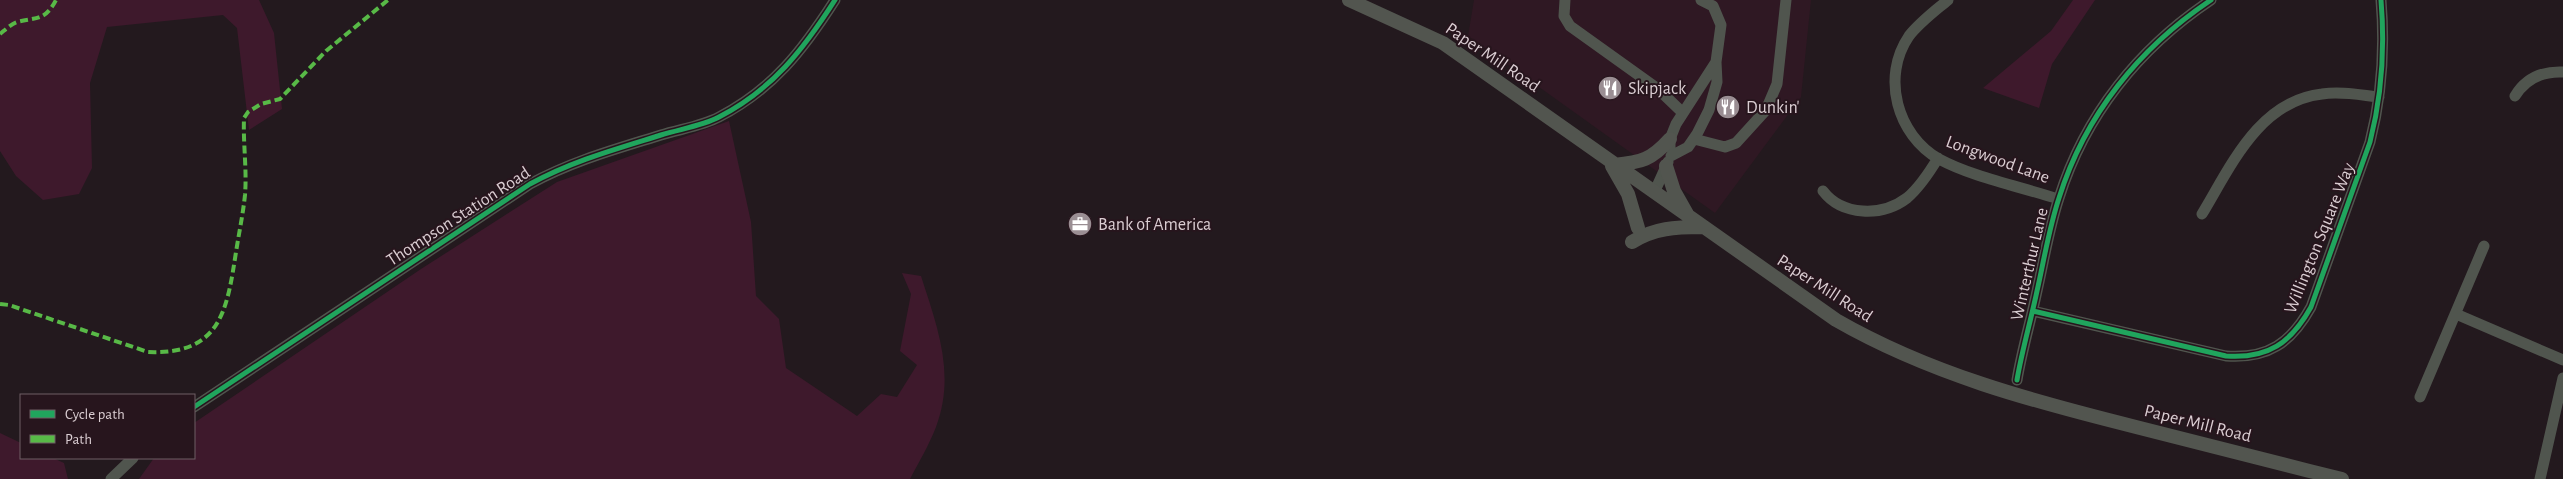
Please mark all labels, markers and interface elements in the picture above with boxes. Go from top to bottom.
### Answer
street label: Paper Mill Road [1442,20,1543,96]
restaurant icon: Skipjack [1597,75,1623,101]
place label: Skipjack [1628,80,1687,98]
restaurant icon: Dunkin' [1715,94,1741,120]
place label: Dunkin' [1746,99,1800,117]
street label: Longwood Lane [1943,133,2052,187]
street label: Willington Square Way [2281,160,2358,316]
street label: Thompson Station Road [384,164,534,270]
street label: Winterthur Lane [2008,206,2052,322]
office icon: Bank of America [1067,211,1093,237]
place label: Bank of America [1098,216,1211,234]
street label: Paper Mill Road [1774,251,1875,326]
legend [20,394,195,459]
street label: Paper Mill Road [2142,402,2253,446]
text: Cycle path [65,407,125,422]
text: Path [65,432,92,447]

